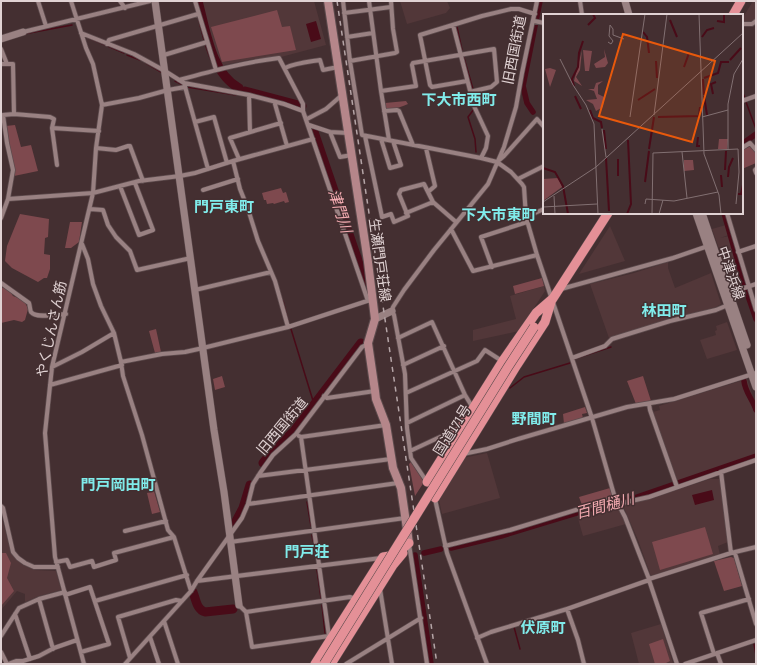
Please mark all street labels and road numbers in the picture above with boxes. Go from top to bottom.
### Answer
street label: 旧西国街道 [499,14,530,86]
street label: 生瀬門戸荘線 [365,217,394,303]
street label: 中津浜線 [713,244,748,302]
street label: やくじんさん筋 [33,279,70,379]
street label: 旧西国街道 [253,394,311,459]
street label: 国道171号 [430,401,475,459]

